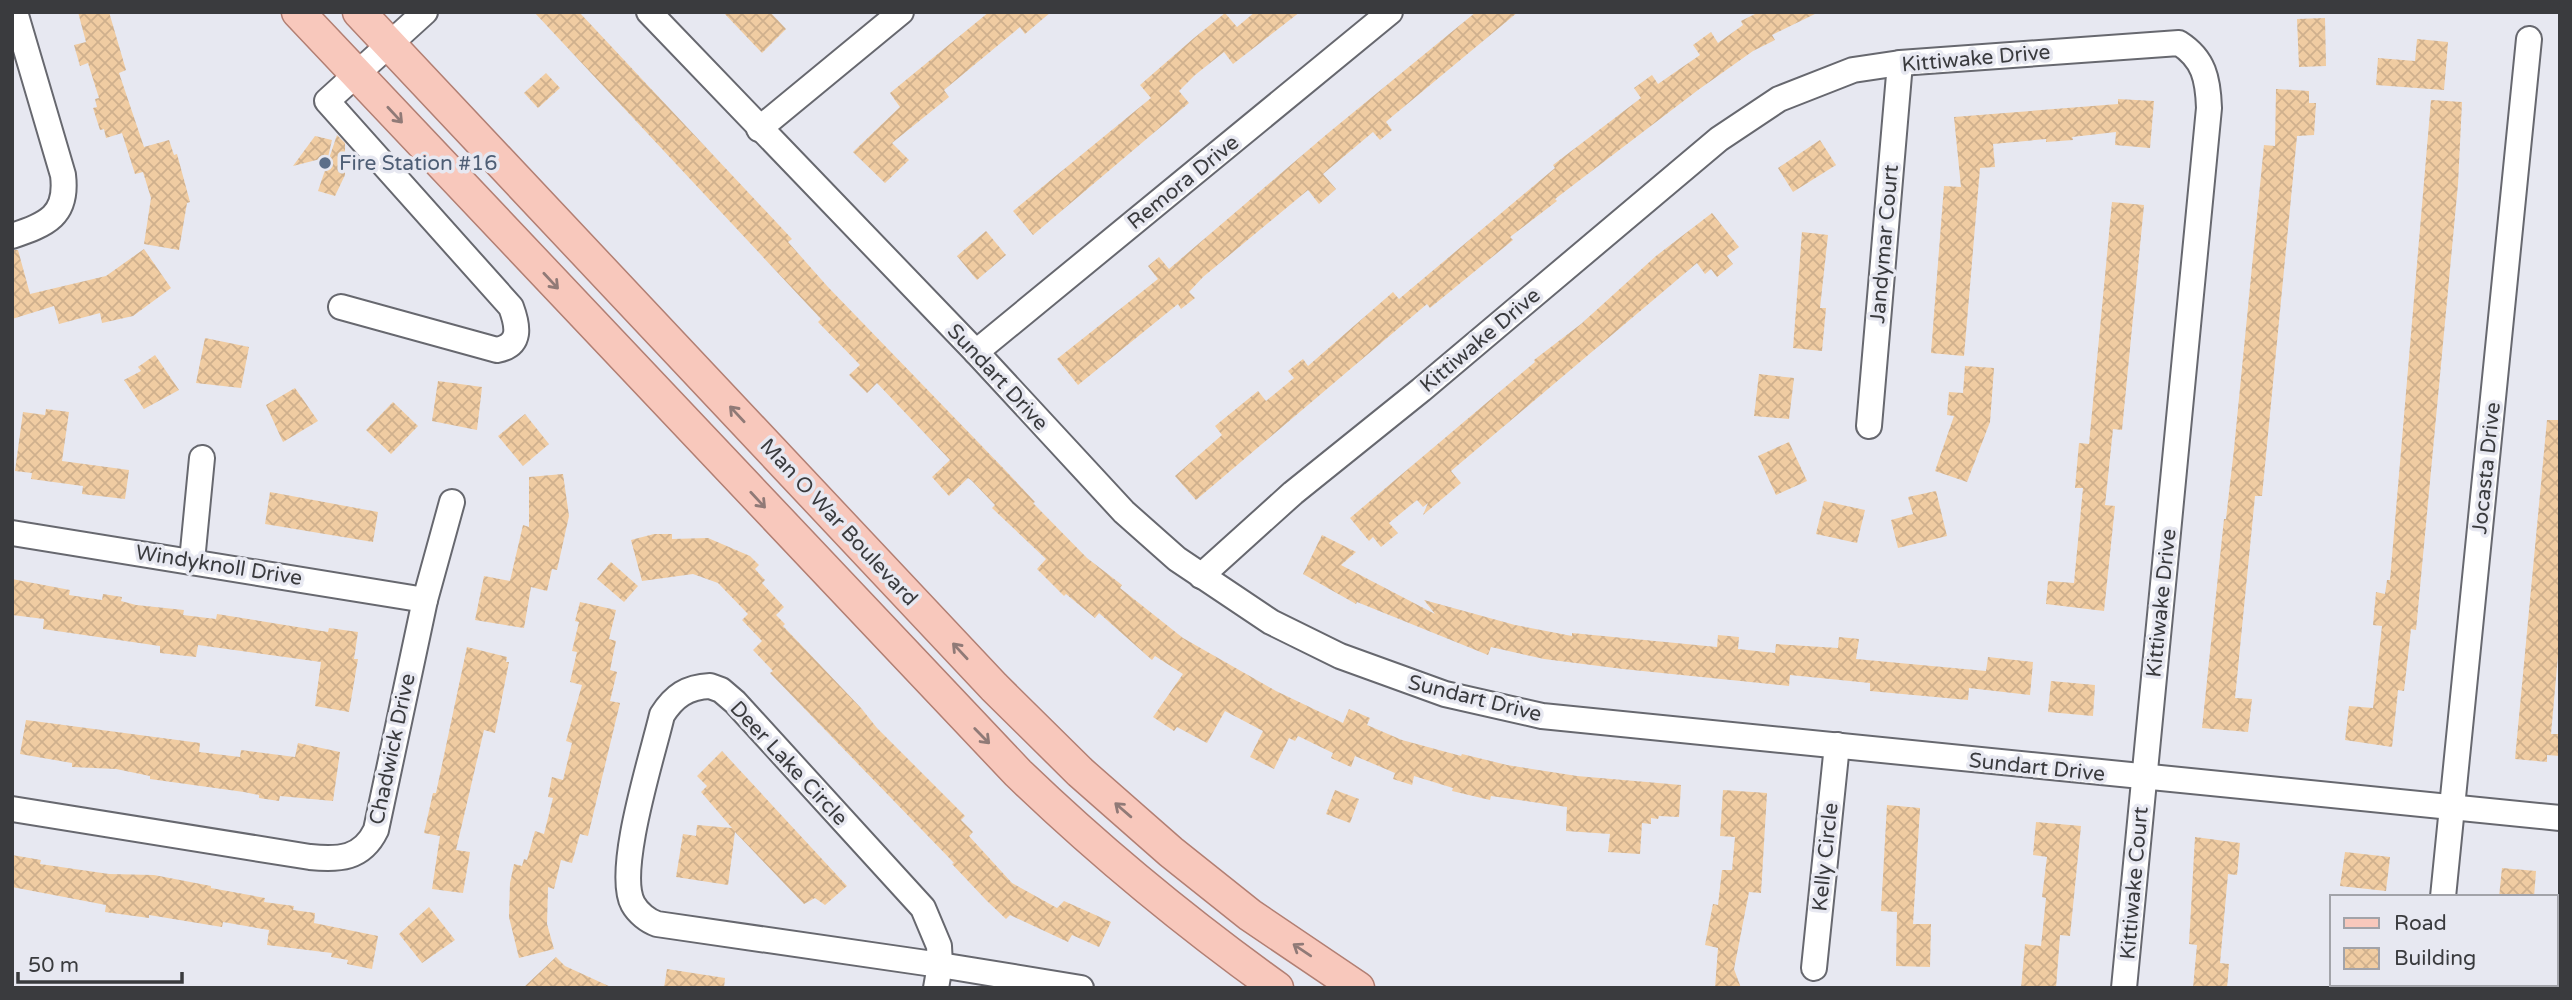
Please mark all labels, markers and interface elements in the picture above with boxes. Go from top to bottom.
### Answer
street label: Kittiwake Drive [1901,40,2052,77]
one-way arrow [387,106,404,123]
street label: Remora Drive [1123,130,1244,235]
place label: Fire Station #16 [339,151,497,176]
marker: Fire Station #16 [317,155,333,171]
street label: Jandymar Court [1865,164,1904,325]
one-way arrow [543,272,560,289]
street label: Kittiwake Drive [1415,283,1546,398]
street label: Sundart Drive [942,319,1053,436]
street label: Jocasta Drive [2467,401,2506,535]
one-way arrow [729,405,745,423]
street label: Man O War Boulevard [755,434,923,611]
one-way arrow [749,491,766,508]
street label: Kittiwake Drive [2141,527,2182,679]
street label: Windyknoll Drive [134,540,304,591]
one-way arrow [952,642,968,660]
street label: Sundart Drive [1406,670,1544,727]
street label: Chadwick Drive [364,671,421,827]
street label: Deer Lake Circle [725,696,853,831]
one-way arrow [974,727,991,744]
street label: Sundart Drive [1968,748,2106,787]
one-way arrow [1115,801,1132,818]
street label: Kelly Circle [1807,801,1844,913]
street label: Kittiwake Court [2115,806,2154,961]
legend [2330,895,2558,986]
text: Road [2394,911,2447,936]
scale bar [18,940,182,984]
one-way arrow [1292,943,1312,957]
text: Building [2394,946,2476,971]
text: 50 m [28,953,79,978]

